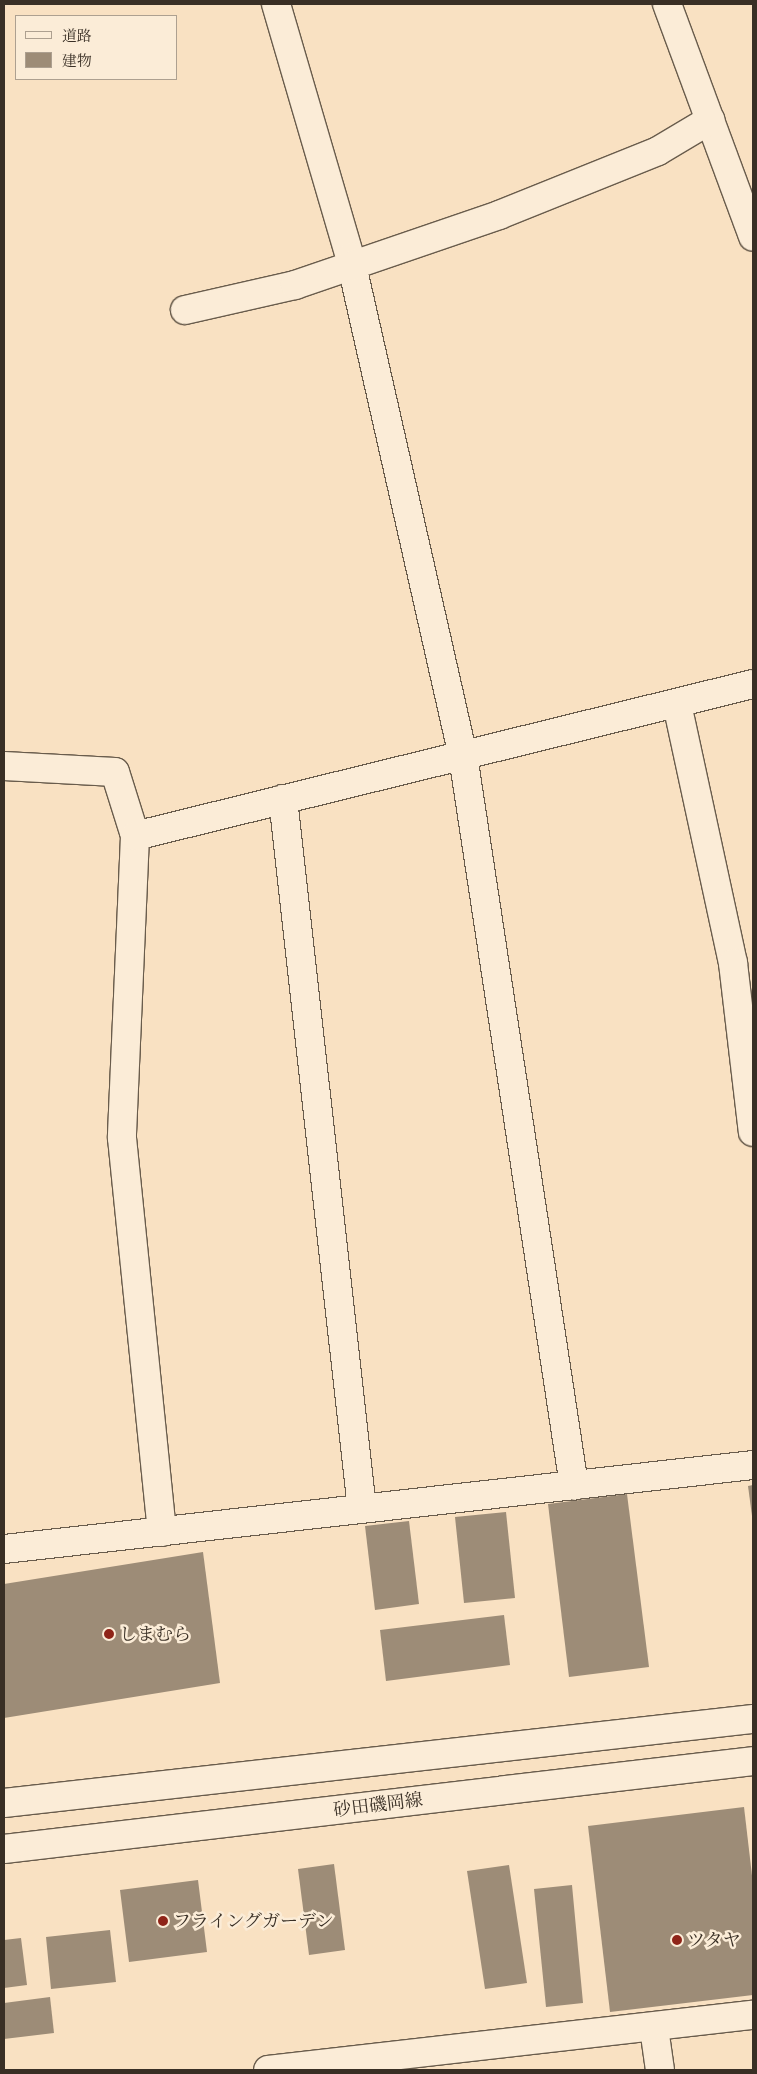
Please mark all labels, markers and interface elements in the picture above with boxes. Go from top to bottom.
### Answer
legend [15,15,178,80]
text: 道路 [62,26,92,46]
text: 建物 [62,51,92,71]
place label: しまむら [119,1623,191,1645]
marker: しまむら [103,1628,115,1640]
street label: 砂田磯岡線 [332,1789,424,1821]
place label: フライングガーデン [173,1910,335,1932]
marker: フライングガーデン [157,1915,169,1927]
place label: ツタヤ [687,1929,741,1951]
marker: ツタヤ [671,1934,683,1946]

